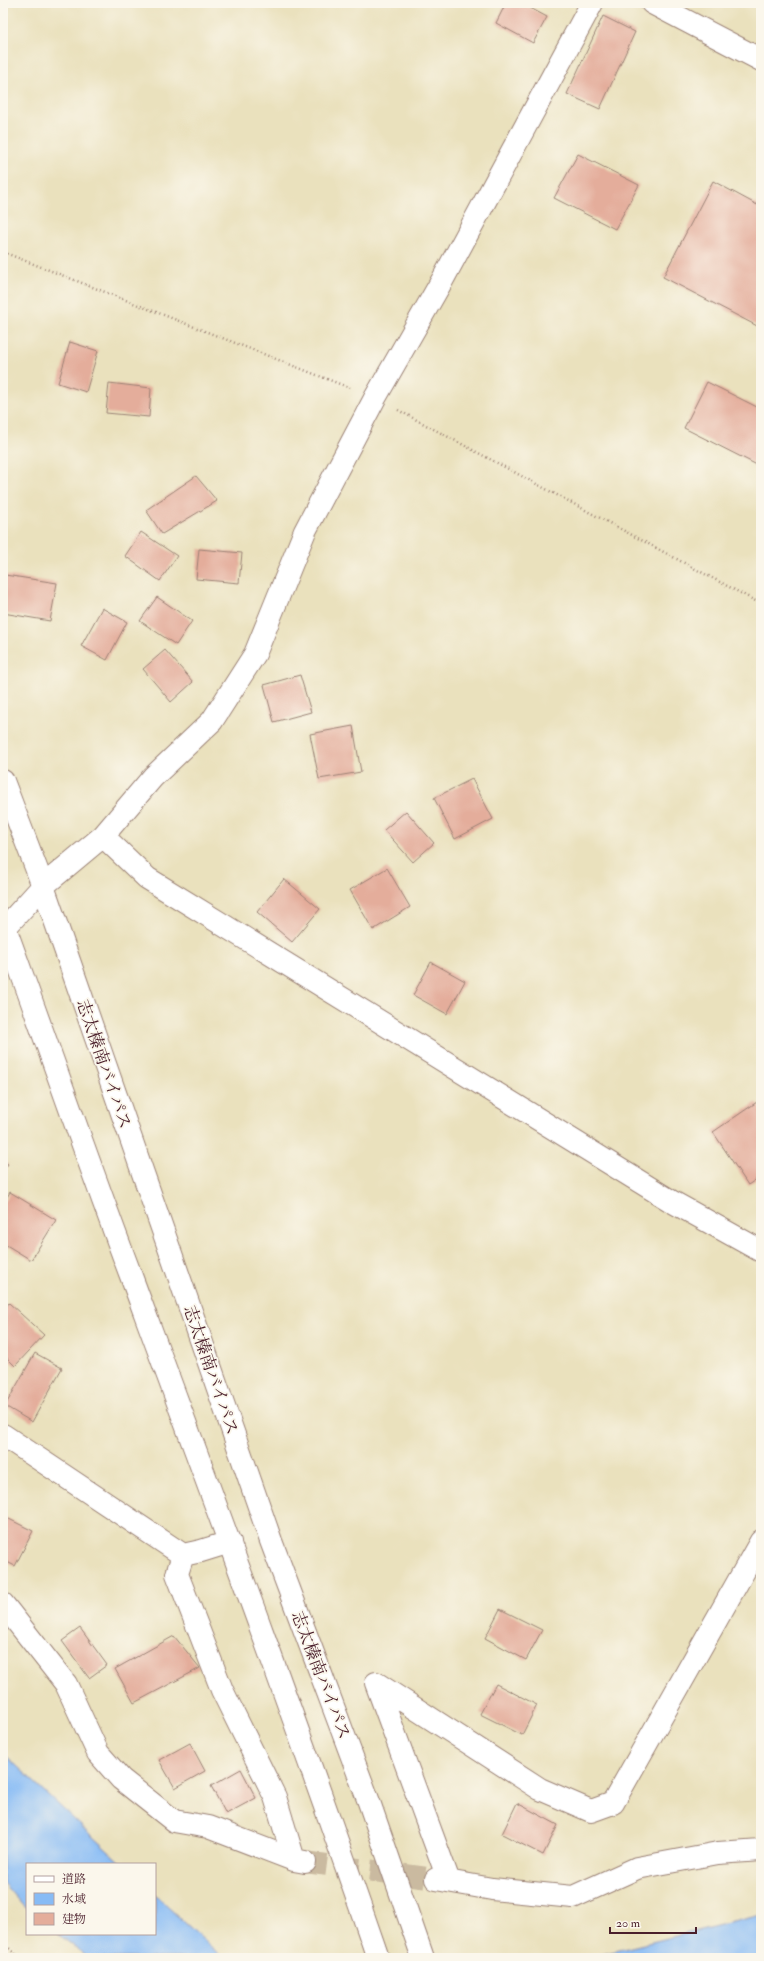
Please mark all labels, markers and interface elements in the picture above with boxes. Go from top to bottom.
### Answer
street label: 志太榛南バイパス [72,996,136,1132]
street label: 志太榛南バイパス [179,1302,243,1438]
street label: 志太榛南バイパス [287,1608,355,1742]
legend [26,1863,156,1935]
text: 道路 [62,1872,86,1887]
text: 水域 [62,1892,86,1907]
scale bar [610,1909,696,1935]
text: 建物 [62,1912,86,1927]
text: 20 m [616,1916,641,1931]

